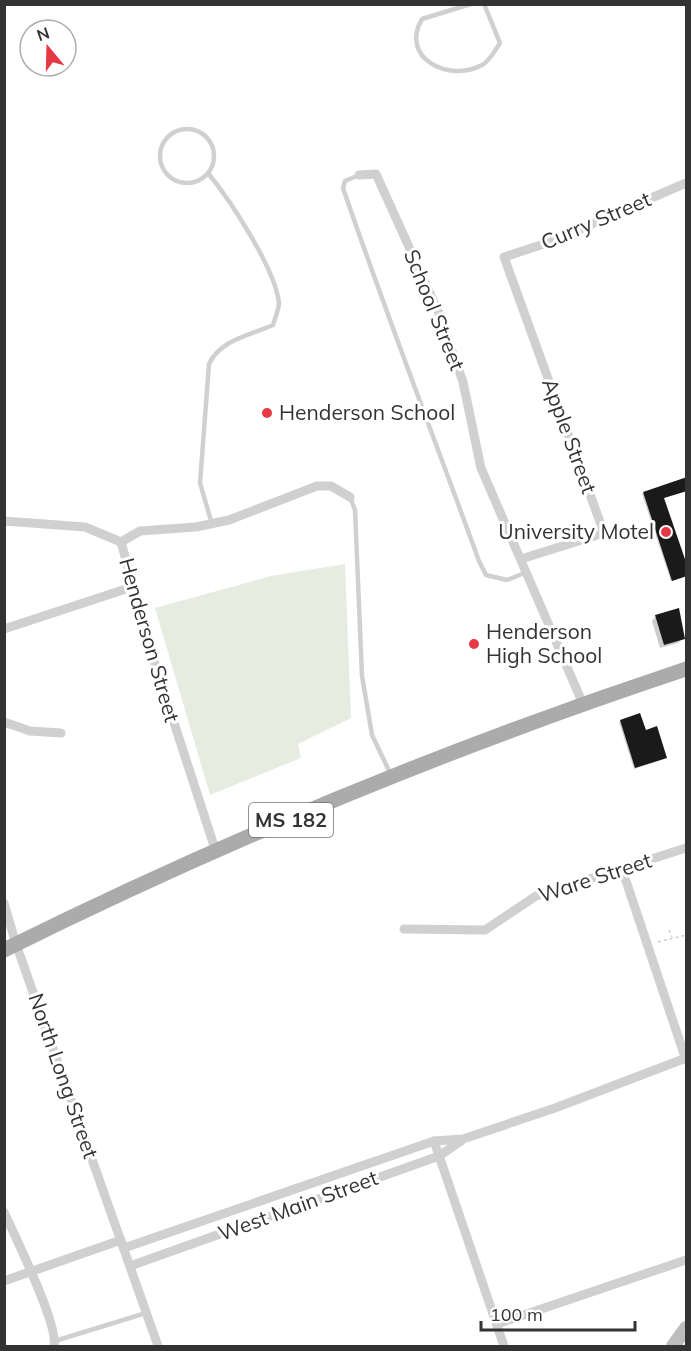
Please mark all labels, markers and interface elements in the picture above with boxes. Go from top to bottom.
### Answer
north arrow [18,18,78,78]
text: N [34,22,52,45]
street label: Curry Street [537,185,654,255]
street label: School Street [399,245,471,374]
street label: Apple Street [537,375,603,497]
place label: Henderson School [279,399,455,425]
marker: Henderson School [260,406,274,420]
place label: University Motel [498,518,654,544]
marker: University Motel [659,525,673,539]
street label: Henderson Street [114,555,186,725]
place label: Henderson High School [486,618,602,668]
marker: Henderson High School [467,637,481,651]
road number: MS 182 [249,803,333,837]
street label: Ware Street [535,847,654,908]
street label: North Long Street [24,990,104,1162]
street label: West Main Street [214,1164,381,1246]
scale bar [481,1294,636,1332]
text: 100 m [490,1303,543,1326]

